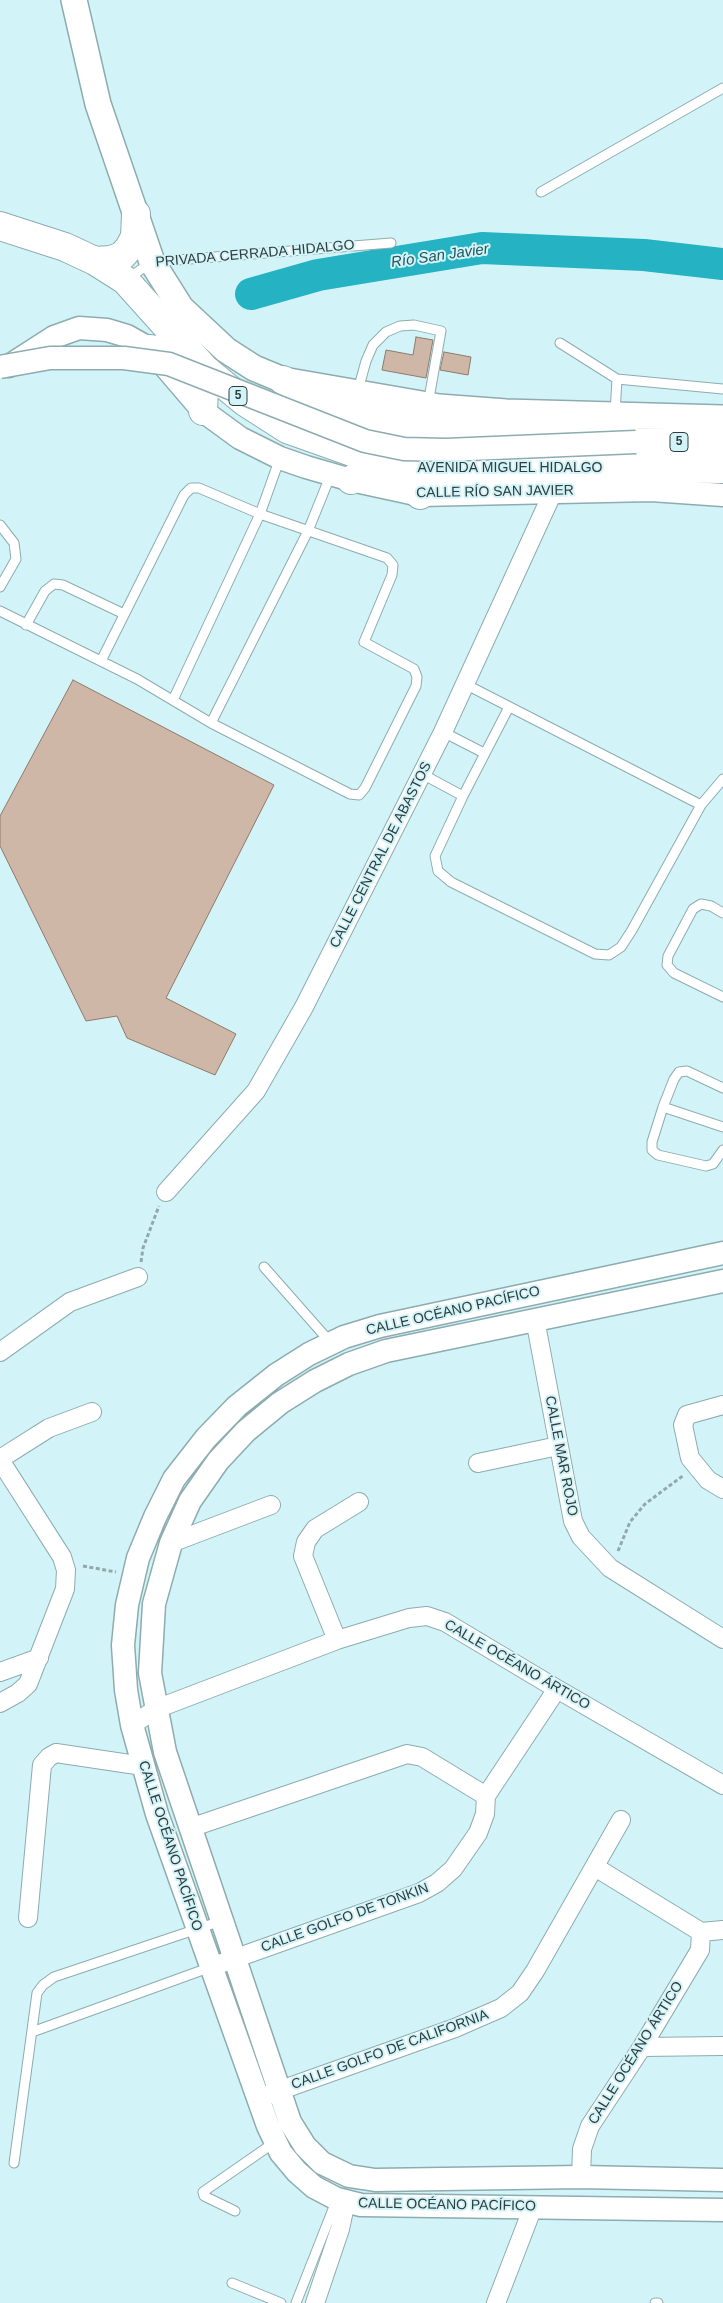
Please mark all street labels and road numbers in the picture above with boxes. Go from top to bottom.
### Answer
street label: PRIVADA CERRADA HIDALGO [155,237,355,271]
road number: 5 [229,386,247,406]
road number: 5 [670,432,688,452]
street label: AVENIDA MIGUEL HIDALGO [418,460,602,476]
street label: CALLE RÍO SAN JAVIER [416,482,574,502]
street label: CALLE CENTRAL DE ABASTOS [327,759,435,951]
street label: CALLE OCÉANO PACÍFICO [364,1283,542,1339]
street label: CALLE MAR ROJO [541,1394,581,1518]
street label: CALLE OCÉANO ÁRTICO [441,1616,593,1714]
street label: CALLE OCÉANO PACÍFICO [135,1759,205,1933]
street label: CALLE GOLFO DE TONKIN [259,1880,431,1956]
street label: CALLE OCÉANO ÁRTICO [585,1978,687,2128]
street label: CALLE GOLFO DE CALIFORNIA [289,2006,491,2094]
street label: CALLE OCÉANO PACÍFICO [358,2195,536,2215]

